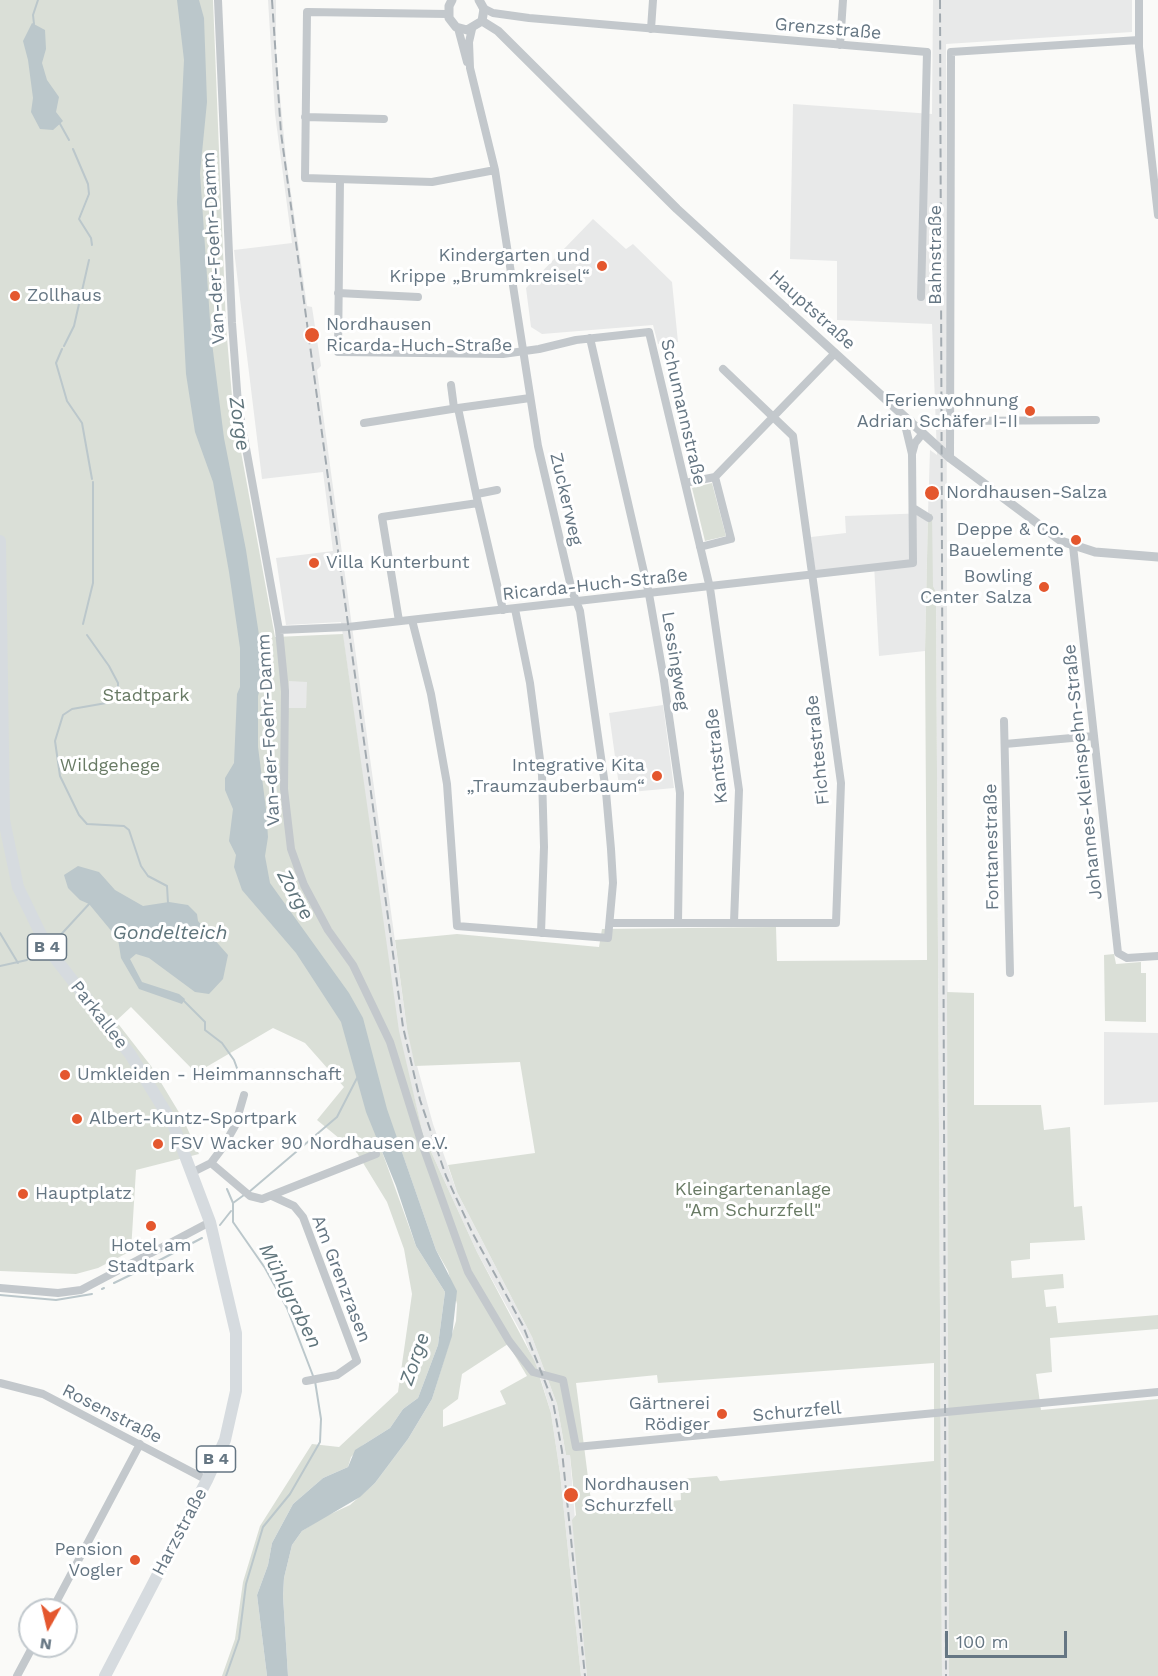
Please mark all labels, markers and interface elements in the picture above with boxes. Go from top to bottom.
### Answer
street label: Grenzstraße [774,14,882,44]
street label: Van-der-Foehr-Damm [198,151,230,345]
street label: Bahnstraße [925,205,947,305]
place label: Kindergarten und Krippe „Brummkreisel“ [389,245,590,288]
marker: Kindergarten und Krippe „Brummkreisel“ [595,259,609,273]
street label: Hauptstraße [764,266,860,354]
place label: Zollhaus [27,285,102,307]
marker: Zollhaus [8,289,22,303]
place label: Nordhausen Ricarda-Huch-Straße [326,314,512,356]
marker: Nordhausen Ricarda-Huch-Straße [303,326,321,344]
street label: Schumannstraße [656,337,710,487]
place label: Ferienwohnung Adrian Schäfer I-II [857,390,1018,432]
water label: Zorge [223,395,255,453]
marker: Ferienwohnung Adrian Schäfer I-II [1023,404,1037,418]
street label: Zuckerweg [545,451,587,547]
place label: Nordhausen-Salza [946,482,1107,504]
marker: Nordhausen-Salza [923,484,941,502]
place label: Deppe & Co. Bauelemente [948,519,1064,562]
marker: Deppe & Co. Bauelemente [1069,533,1083,547]
place label: Villa Kunterbunt [326,552,469,574]
marker: Villa Kunterbunt [307,556,321,570]
street label: Ricarda-Huch-Straße [501,565,689,605]
place label: Bowling Center Salza [920,566,1032,608]
marker: Bowling Center Salza [1037,580,1051,594]
street label: Lessingweg [657,610,693,712]
street label: Van-der-Foehr-Damm [253,633,285,827]
street label: Johannes-Kleinspehn-Straße [1059,643,1107,901]
park label: Stadtpark [102,685,190,707]
street label: Fichtestraße [801,694,835,806]
street label: Kantstraße [701,707,733,805]
park label: Wildgehege [60,755,160,777]
place label: Integrative Kita „Traumzauberbaum“ [466,755,645,798]
marker: Integrative Kita „Traumzauberbaum“ [650,769,664,783]
street label: Fontanestraße [980,783,1004,911]
water label: Zorge [271,865,319,925]
water label: Gondelteich [113,921,227,945]
road number: B 4 [28,934,66,960]
street label: Parkallee [66,977,132,1053]
place label: Umkleiden - Heimmannschaft [77,1064,342,1086]
marker: Umkleiden - Heimmannschaft [58,1068,72,1082]
place label: Albert-Kuntz-Sportpark [89,1108,297,1130]
marker: Albert-Kuntz-Sportpark [70,1112,84,1126]
place label: FSV Wacker 90 Nordhausen e.V. [170,1133,448,1155]
marker: FSV Wacker 90 Nordhausen e.V. [151,1137,165,1151]
park label: Kleingartenanlage "Am Schurzfell" [675,1179,831,1222]
place label: Hauptplatz [35,1183,132,1205]
marker: Hauptplatz [16,1187,30,1201]
street label: Am Grenzrasen [307,1212,375,1346]
marker: Hotel am Stadtpark [144,1219,158,1233]
place label: Hotel am Stadtpark [107,1235,195,1278]
water label: Mühlgraben [253,1240,327,1352]
water label: Zorge [395,1329,435,1389]
street label: Rosenstraße [58,1380,166,1448]
place label: Gärtnerei Rödiger [629,1393,710,1436]
street label: Schurzfell [752,1397,842,1427]
marker: Gärtnerei Rödiger [715,1407,729,1421]
road number: B 4 [196,1446,236,1472]
place label: Nordhausen Schurzfell [584,1474,690,1516]
street label: Harzstraße [148,1485,212,1579]
marker: Nordhausen Schurzfell [562,1486,580,1504]
place label: Pension Vogler [54,1539,123,1582]
marker: Pension Vogler [128,1553,142,1567]
north arrow [18,1598,78,1658]
scale bar [948,1619,1070,1657]
text: 100 m [956,1631,1009,1652]
text: N [39,1634,53,1655]

